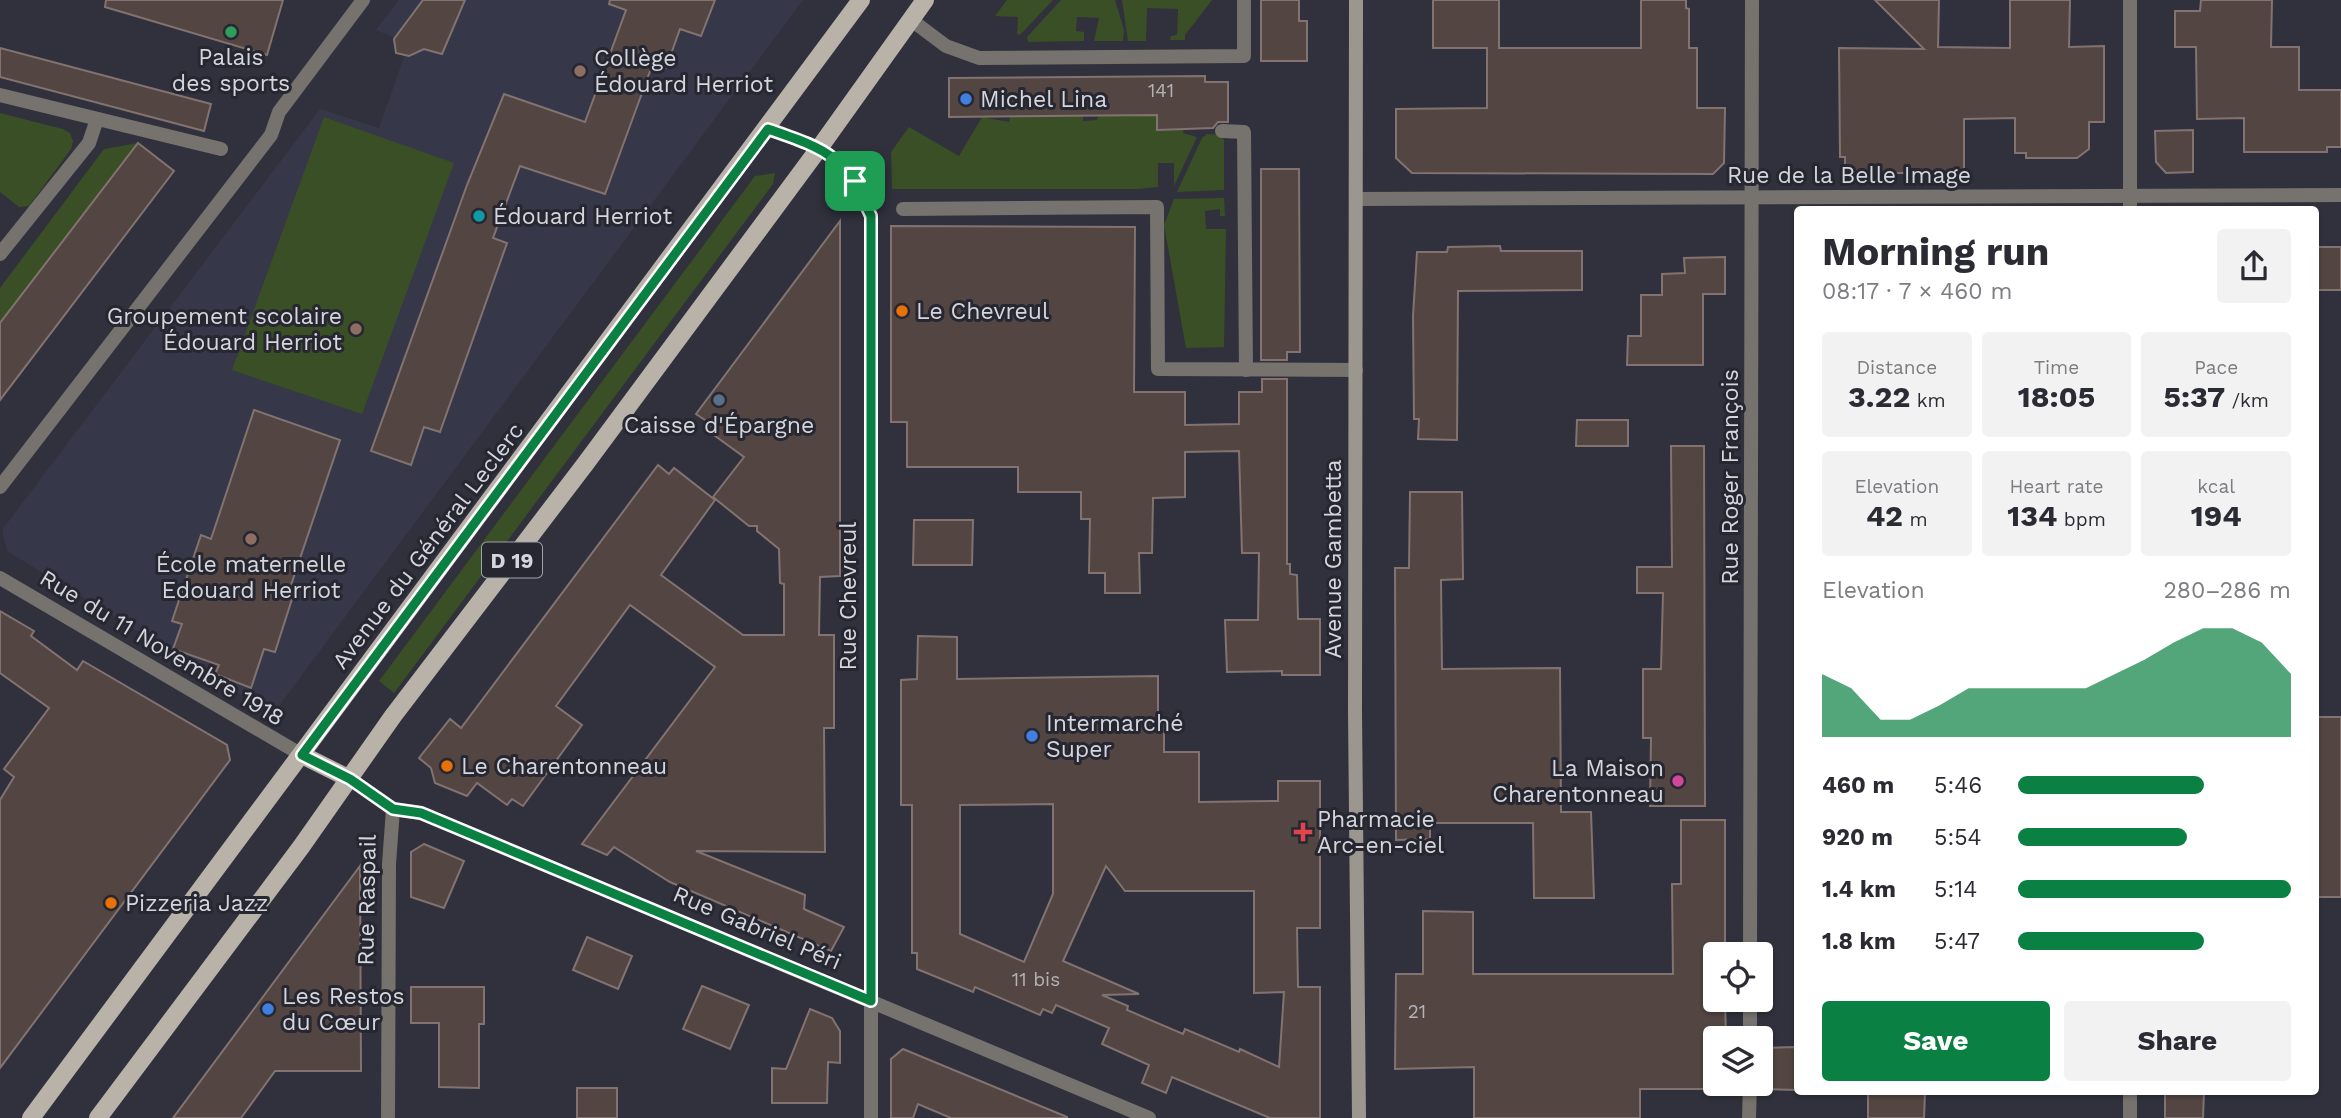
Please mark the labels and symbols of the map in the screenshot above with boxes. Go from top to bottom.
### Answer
marker: Palais des sports [223,24,239,40]
place label: Palais des sports [172,44,290,97]
place label: Collège Édouard Herriot [594,45,773,98]
marker: Collège Édouard Herriot [572,63,588,79]
house number: 141 [1148,79,1174,102]
place label: Michel Lina [980,86,1107,113]
marker: Michel Lina [958,91,974,107]
pin [825,151,885,211]
street label: Rue de la Belle Image [1727,162,1971,189]
place label: Édouard Herriot [493,203,672,230]
marker: Édouard Herriot [471,208,487,224]
place label: Le Chevreul [916,298,1049,325]
place label: Groupement scolaire Édouard Herriot [107,303,342,356]
marker: Le Chevreul [894,303,910,319]
marker: Groupement scolaire Édouard Herriot [348,321,364,337]
street label: Rue Roger François [1717,369,1744,585]
marker: Caisse d'Épargne [711,392,727,408]
place label: Caisse d'Épargne [624,412,814,439]
street label: Avenue du Général Leclerc [327,418,529,674]
street label: Avenue Gambetta [1320,460,1347,658]
street label: Rue Chevreul [835,522,862,670]
marker: École maternelle Edouard Herriot [243,531,259,547]
road number: D 19 [482,542,542,578]
place label: École maternelle Edouard Herriot [156,551,346,604]
street label: Rue du 11 Novembre 1918 [35,564,289,732]
place label: Intermarché Super [1046,710,1183,763]
marker: Intermarché Super [1024,728,1040,744]
place label: Le Charentonneau [461,753,667,780]
place label: La Maison Charentonneau [1492,755,1664,808]
marker: Le Charentonneau [439,758,455,774]
marker: La Maison Charentonneau [1670,773,1686,789]
place label: Pharmacie Arc-en-ciel [1317,806,1444,859]
marker: Pharmacie Arc-en-ciel [1295,824,1311,840]
street label: Rue Raspail [352,834,382,966]
street label: Rue Gabriel Péri [669,880,845,976]
place label: Pizzeria Jazz [125,890,268,917]
marker: Pizzeria Jazz [103,895,119,911]
house number: 11 bis [1012,968,1060,991]
place label: Les Restos du Cœur [282,983,405,1036]
house number: 21 [1408,1000,1426,1023]
marker: Les Restos du Cœur [260,1001,276,1017]

